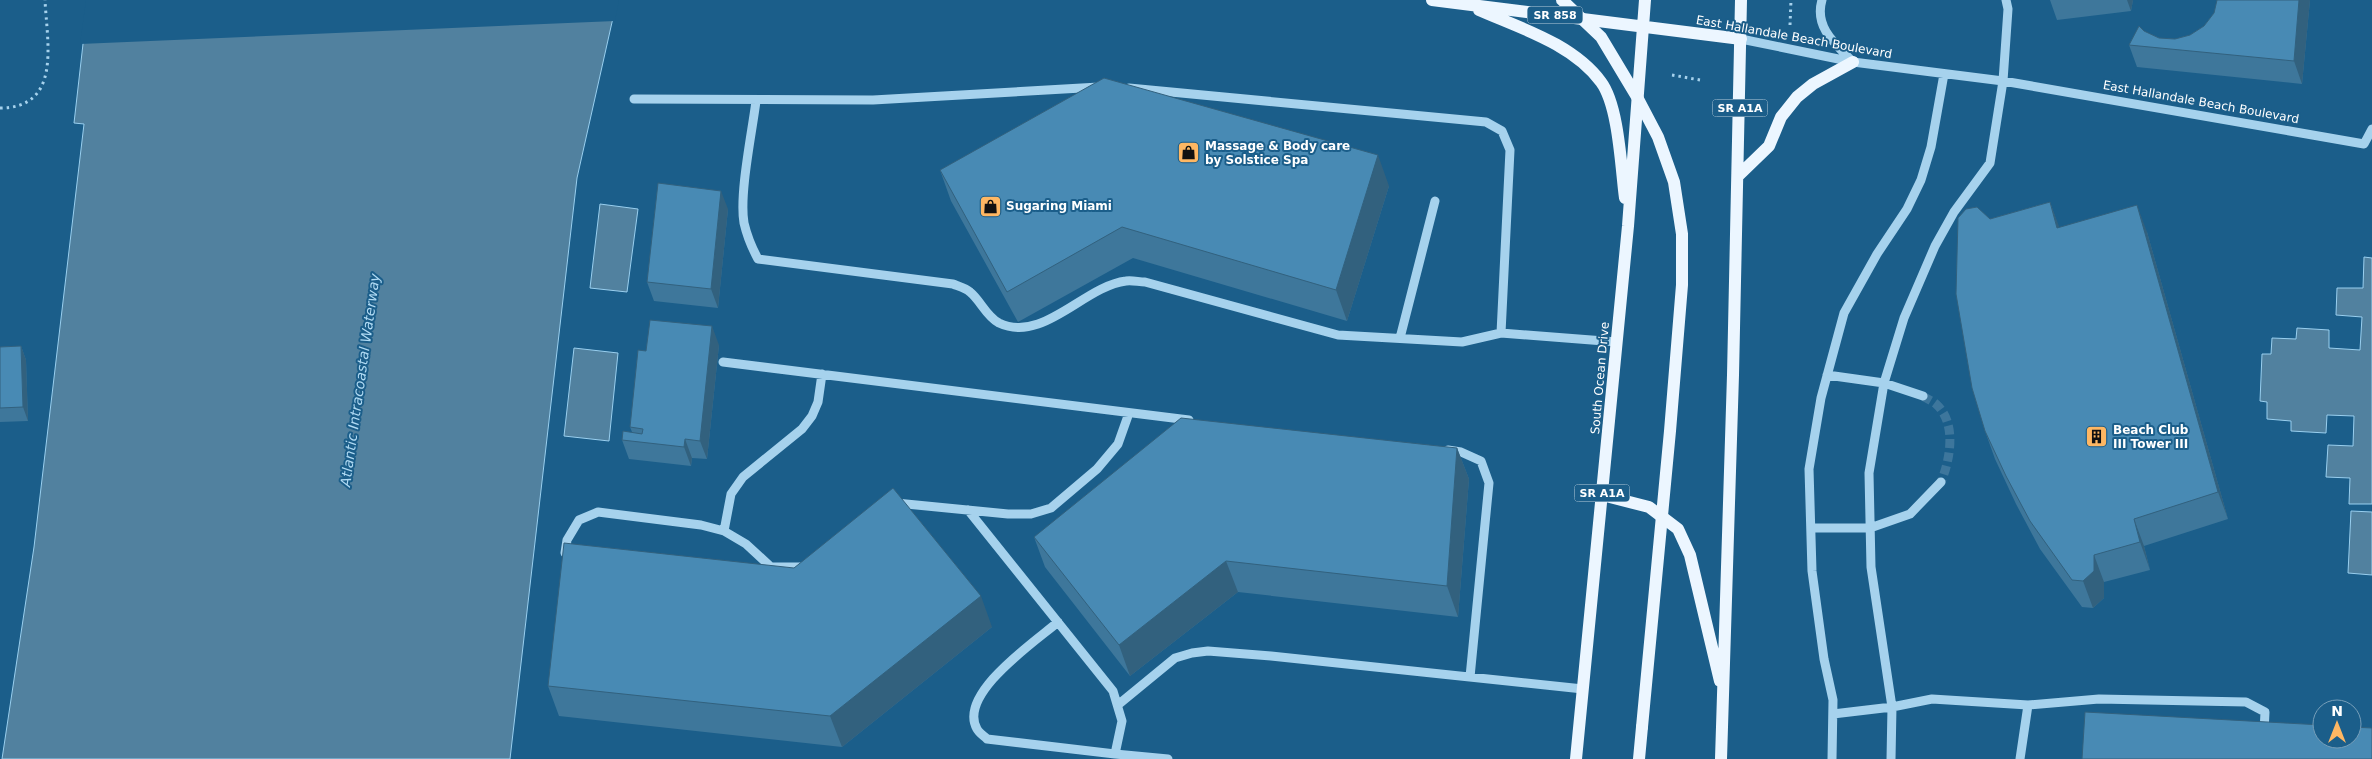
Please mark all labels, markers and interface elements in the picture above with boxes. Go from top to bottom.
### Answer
road number: SR 858 [1528,6,1582,24]
street label: East Hallandale Beach Boulevard [1695,13,1893,61]
street label: East Hallandale Beach Boulevard [2102,78,2300,126]
road number: SR A1A [1712,100,1768,116]
place label: Massage & Body care by Solstice Spa [1205,139,1350,167]
shop icon: Massage & Body care by Solstice Spa [1177,141,1201,165]
shop icon: Sugaring Miami [978,194,1002,218]
place label: Sugaring Miami [1006,199,1112,213]
water label: Atlantic Intracoastal Waterway [337,272,383,489]
street label: South Ocean Drive [1588,321,1612,435]
place label: Beach Club III Tower III [2113,423,2189,451]
building icon: Beach Club III Tower III [2085,425,2109,449]
road number: SR A1A [1574,484,1630,502]
north arrow [2312,699,2362,749]
text: N [2331,703,2343,719]

